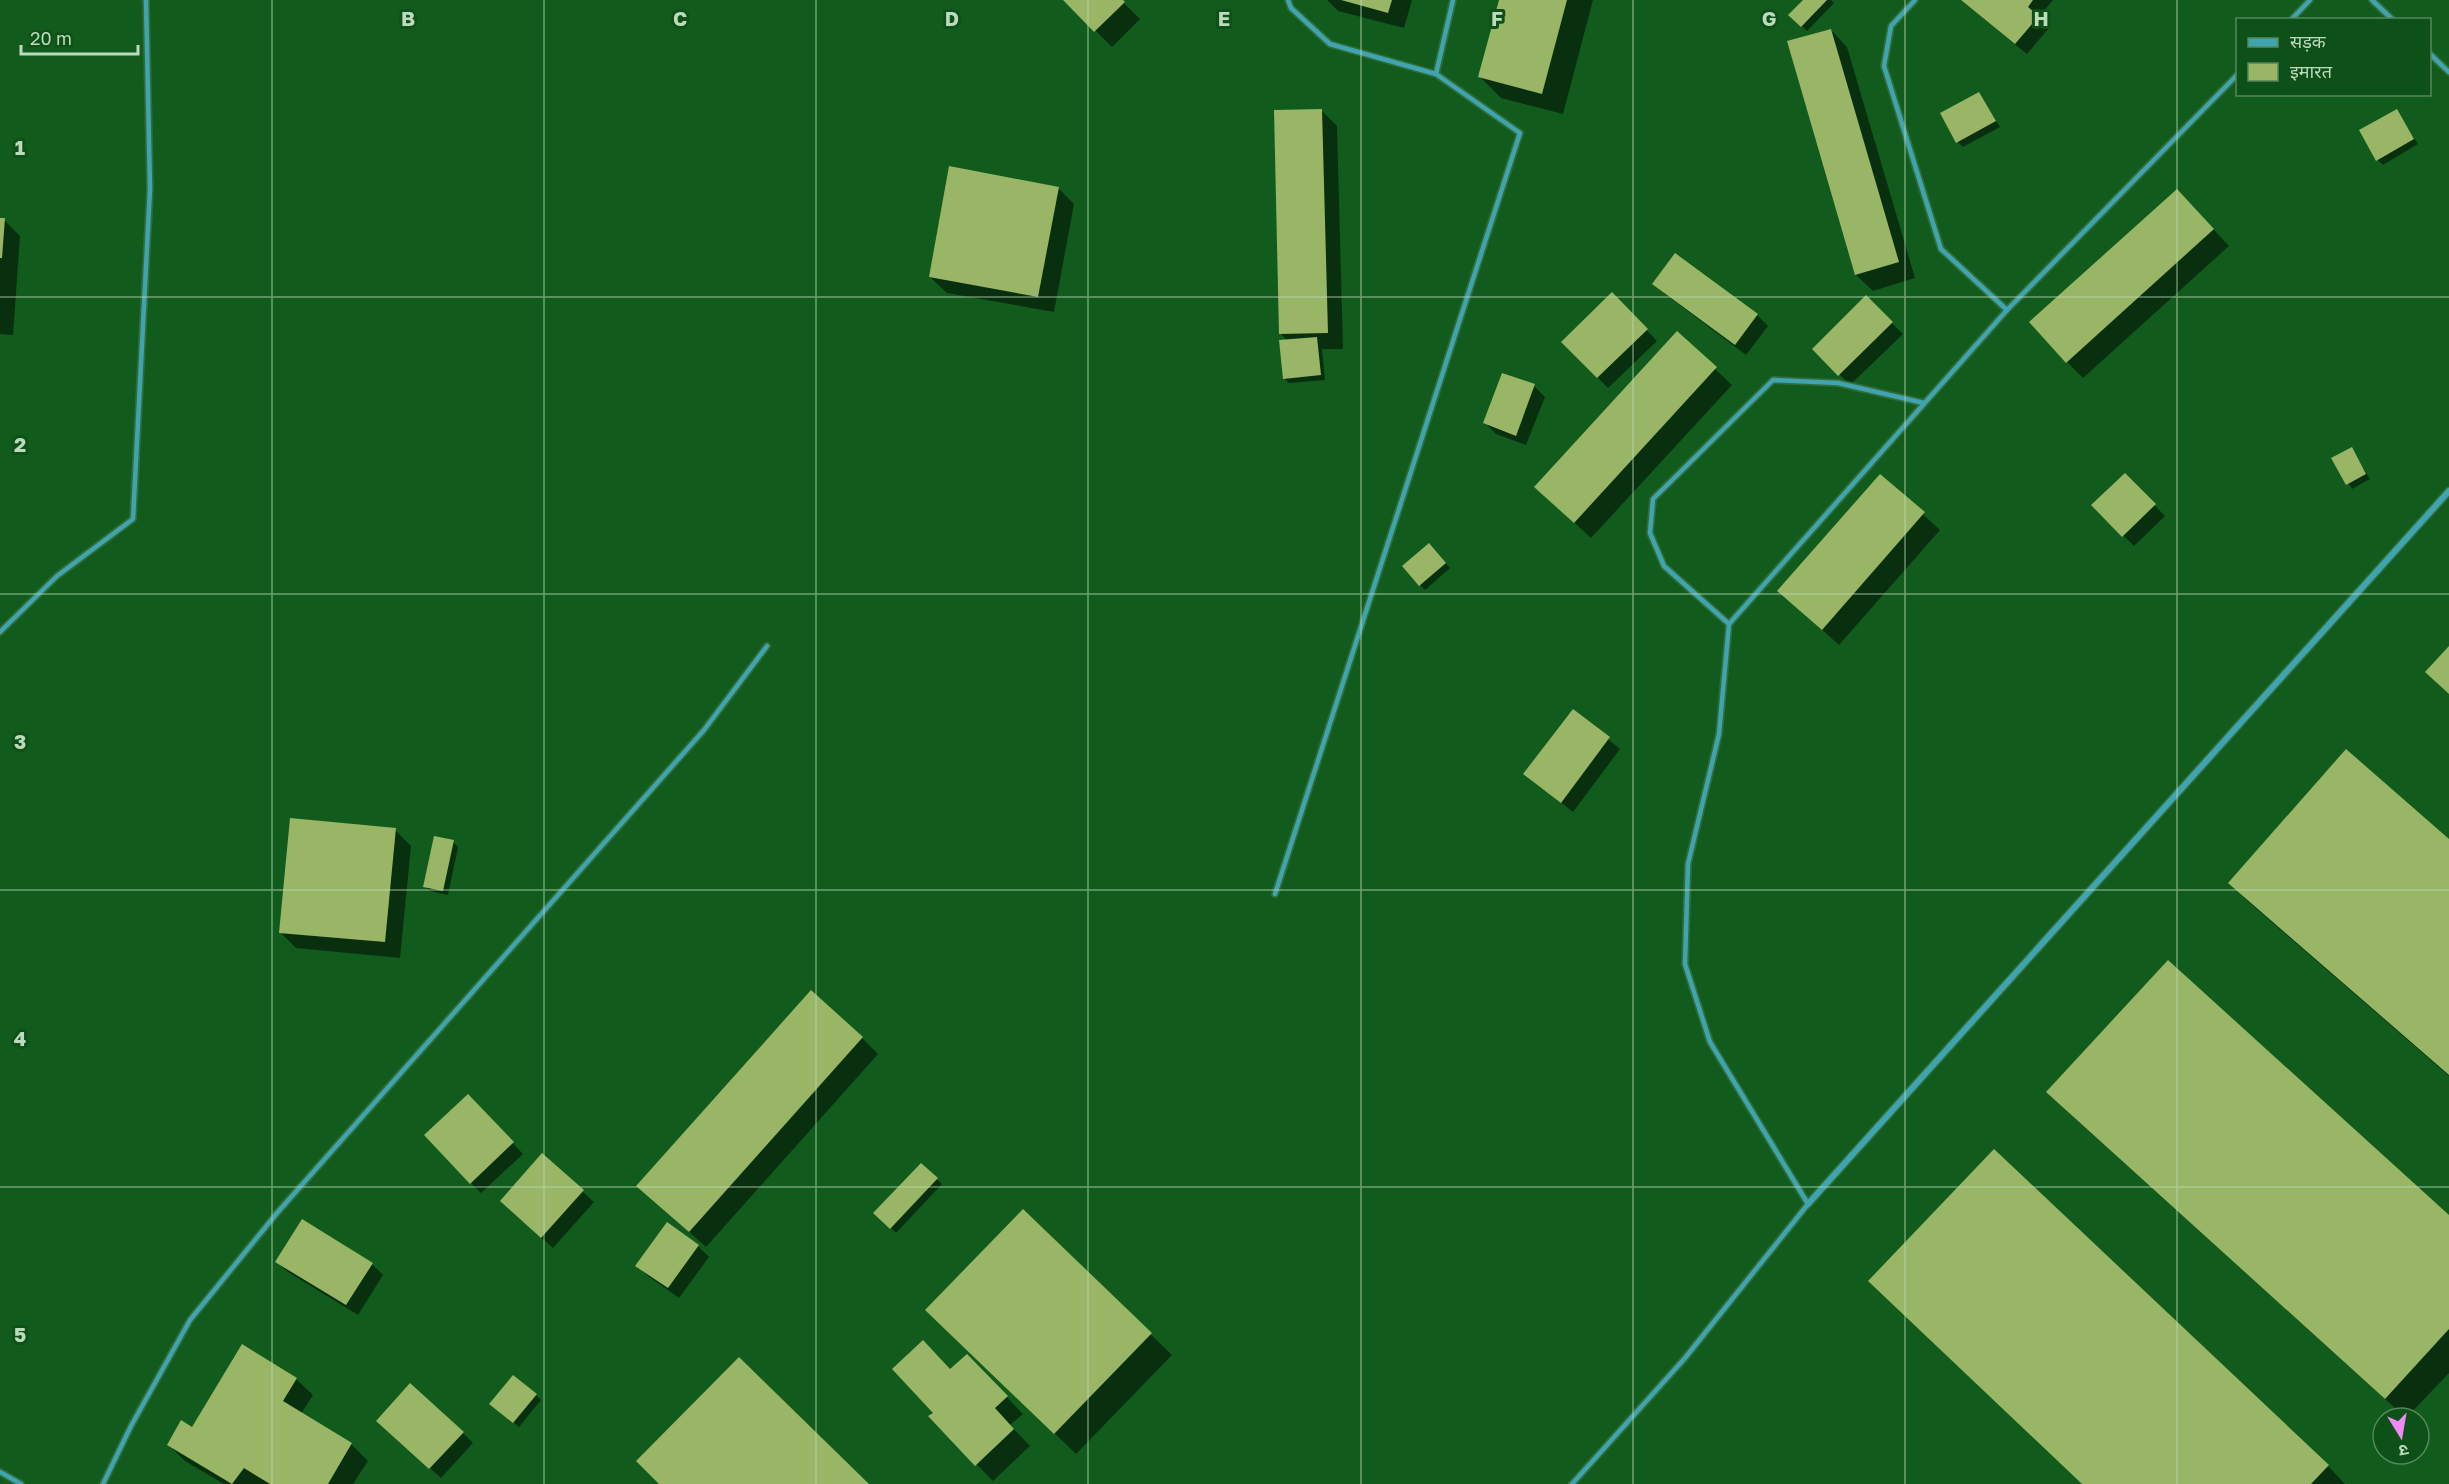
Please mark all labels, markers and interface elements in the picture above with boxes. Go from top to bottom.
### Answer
text: B [401,6,415,30]
text: C [673,6,687,30]
text: D [945,6,959,30]
text: E [1218,6,1230,30]
text: F [1491,6,1503,30]
text: G [1762,6,1776,30]
text: H [2033,6,2049,30]
scale bar [21,18,138,56]
legend [2236,18,2431,96]
text: 20 m [30,27,72,49]
text: सड़क [2290,30,2327,52]
text: इमारत [2290,60,2333,82]
text: 1 [15,135,25,159]
text: 2 [14,432,26,456]
text: 3 [14,729,26,753]
text: 4 [14,1026,26,1050]
text: 5 [14,1322,26,1346]
north arrow [2371,1406,2431,1466]
text: उ [2397,1440,2410,1462]

